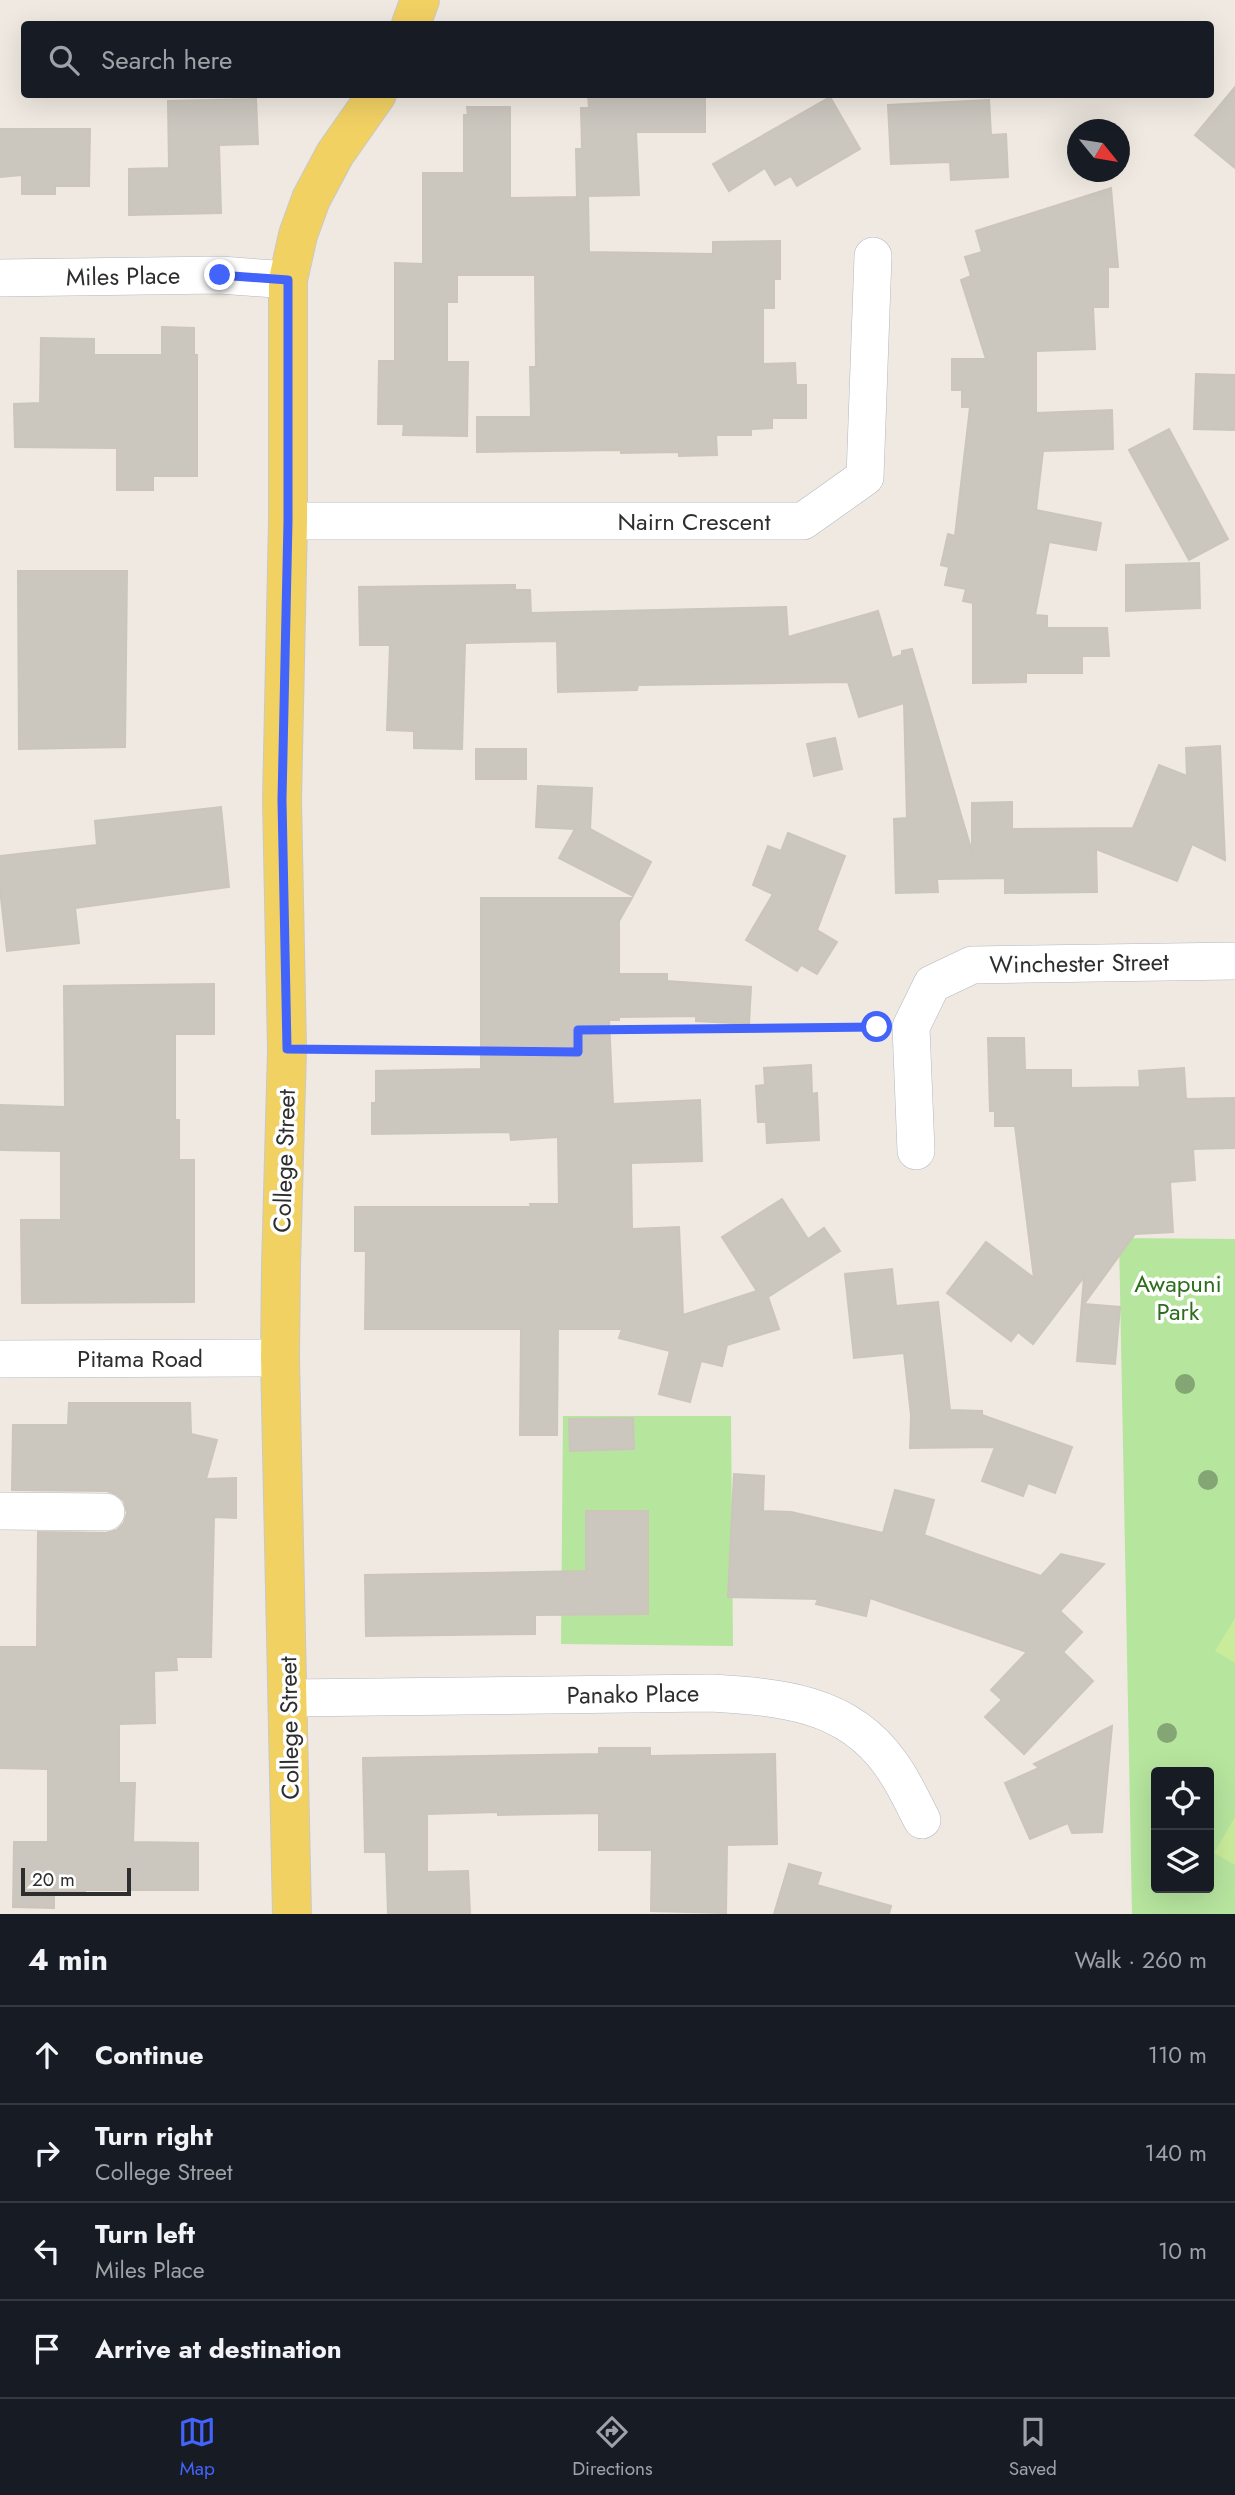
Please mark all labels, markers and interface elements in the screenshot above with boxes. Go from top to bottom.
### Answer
search box [21,21,1214,98]
icon: search [45,41,83,79]
text: Search here [101,41,233,79]
north arrow [1067,119,1130,182]
street label: Miles Place [65,258,181,294]
route end [204,259,235,290]
street label: Nairn Crescent [618,504,771,539]
street label: Winchester Street [989,944,1169,982]
route start [861,1011,892,1042]
street label: College Street [264,1088,304,1233]
park label: Awapuni Park [1134,1266,1222,1329]
street label: Pitama Road [77,1341,203,1376]
street label: College Street [270,1656,308,1800]
street label: Panako Place [566,1675,700,1713]
map controls [1151,1767,1214,1893]
button: locate [1151,1767,1214,1830]
button: layers [1151,1830,1214,1893]
scale bar [21,1865,131,1897]
text: 20 m [32,1866,75,1893]
text: 4 min [28,1938,108,1981]
text: Walk · 260 m [1074,1943,1207,1977]
icon: ahead [28,2036,66,2074]
text: Continue [95,2036,204,2074]
text: 110 m [1148,2038,1207,2072]
text: Turn right [95,2117,213,2155]
icon: right [28,2134,66,2172]
text: 140 m [1145,2136,1207,2170]
text: College Street [95,2155,232,2189]
text: Turn left [95,2215,195,2253]
icon: left [28,2232,66,2270]
text: 10 m [1158,2234,1207,2268]
text: Miles Place [95,2253,205,2287]
icon: arrive [28,2330,66,2368]
text: Arrive at destination [95,2330,342,2368]
tab: Map [178,2413,216,2482]
tab: Directions [572,2413,653,2482]
tab: Saved [1009,2413,1057,2482]

